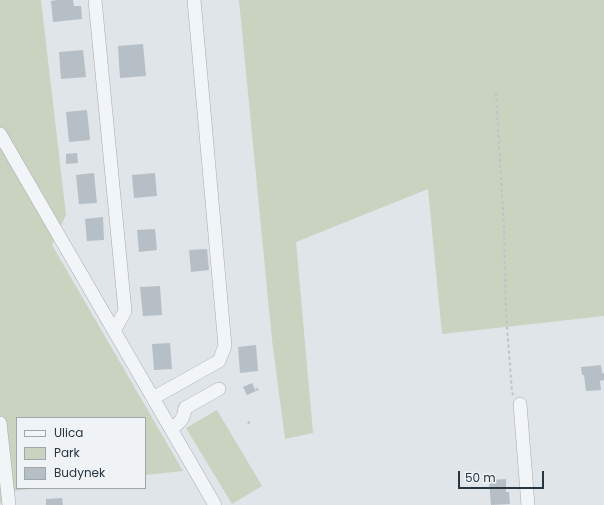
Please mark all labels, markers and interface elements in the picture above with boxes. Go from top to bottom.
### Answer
legend [16,417,146,489]
text: Ulica [54,424,83,441]
text: Park [54,444,80,461]
scale bar [460,463,546,489]
text: Budynek [54,464,105,481]
text: 50 m [465,469,496,486]

